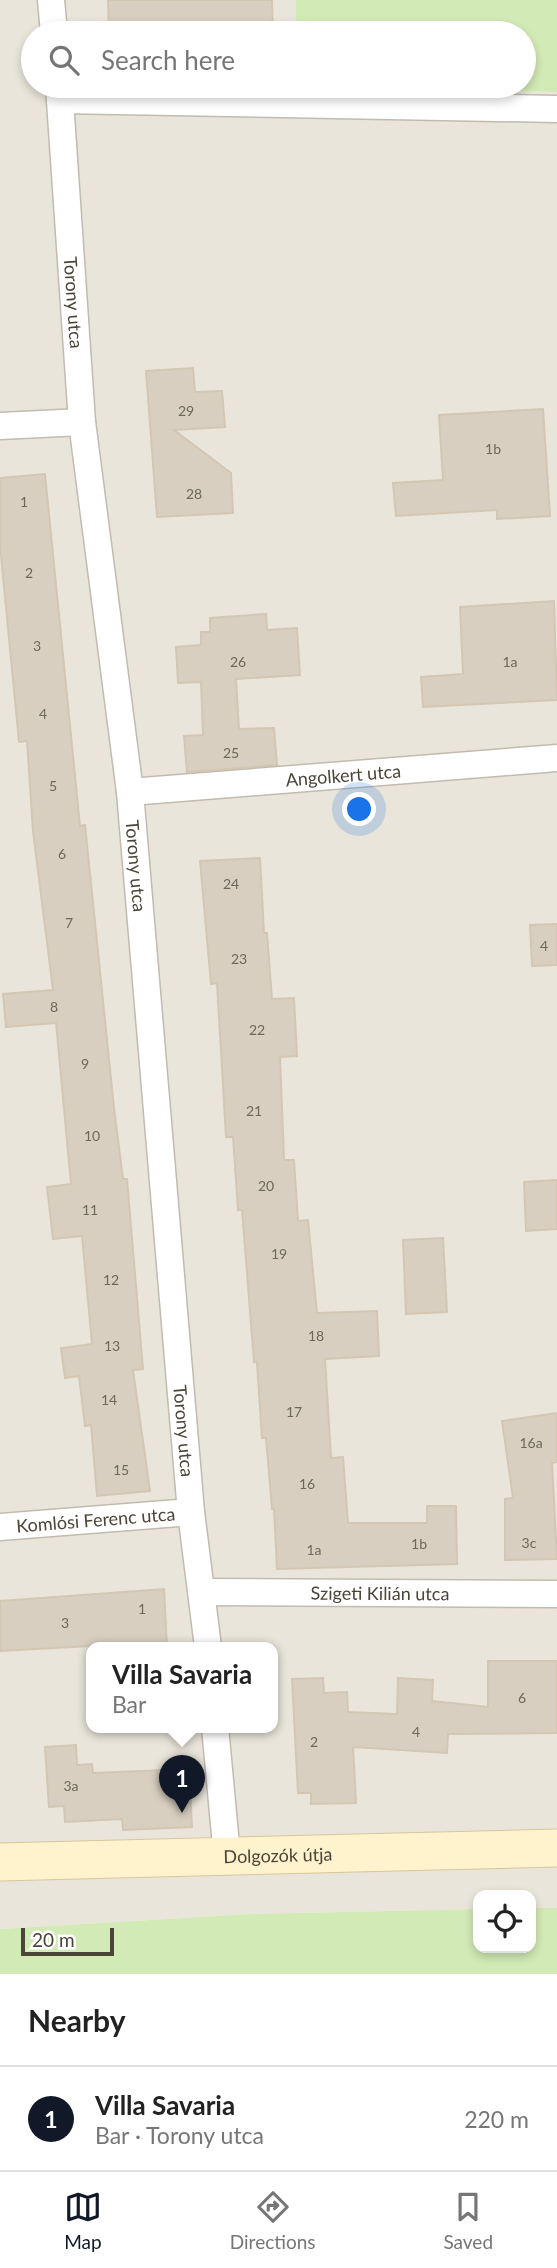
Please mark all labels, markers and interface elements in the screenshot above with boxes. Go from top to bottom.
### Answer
search box [21,21,536,98]
icon: search [45,41,83,79]
text: Search here [101,44,235,76]
street label: Torony utca [60,256,88,349]
house number: 29 [178,402,194,419]
house number: 1b [485,440,501,457]
house number: 28 [186,485,202,502]
house number: 1 [20,493,28,510]
house number: 2 [25,564,33,581]
house number: 3 [33,637,41,654]
house number: 26 [230,653,246,670]
house number: 1a [502,653,518,670]
house number: 4 [39,705,47,722]
house number: 25 [223,744,239,761]
street label: Angolkert utca [285,759,402,791]
house number: 5 [49,777,57,794]
your location [342,792,376,826]
street label: Torony utca [121,819,151,913]
house number: 6 [58,845,66,862]
house number: 24 [223,875,239,892]
house number: 7 [65,914,73,931]
house number: 4 [540,937,548,954]
house number: 23 [231,950,247,967]
house number: 8 [50,998,58,1015]
house number: 22 [249,1021,265,1038]
house number: 9 [81,1055,89,1072]
house number: 21 [246,1102,262,1119]
house number: 10 [84,1127,100,1144]
house number: 20 [258,1177,274,1194]
house number: 11 [82,1201,98,1218]
house number: 19 [271,1245,287,1262]
house number: 12 [103,1271,119,1288]
house number: 18 [308,1327,324,1344]
house number: 13 [104,1337,120,1354]
street label: Torony utca [169,1384,199,1478]
house number: 14 [101,1391,117,1408]
house number: 17 [286,1403,302,1420]
house number: 16a [519,1434,543,1451]
house number: 15 [113,1461,129,1478]
house number: 16 [299,1475,315,1492]
street label: Komlósi Ferenc utca [15,1502,176,1537]
house number: 3c [522,1534,537,1551]
house number: 1b [411,1535,427,1552]
house number: 1a [306,1541,322,1558]
street label: Szigeti Kilián utca [311,1582,449,1604]
house number: 1 [138,1600,146,1617]
house number: 3 [61,1614,69,1631]
popup [86,1642,278,1733]
text: Villa Savaria [112,1658,252,1690]
house number: 6 [518,1689,526,1706]
text: Bar [112,1690,146,1718]
house number: 4 [412,1723,420,1740]
house number: 2 [310,1733,318,1750]
pin: 1 [159,1755,205,1813]
house number: 3a [63,1777,79,1794]
street label: Dolgozók útja [223,1843,333,1867]
map controls [473,1890,536,1953]
button: locate [473,1890,536,1953]
scale bar [21,1925,114,1957]
text: 20 m [32,1928,75,1951]
text: Nearby [28,2002,126,2038]
text: Villa Savaria [95,2089,235,2121]
text: 1 [44,2105,58,2133]
text: 220 m [464,2105,529,2133]
text: Bar · Torony utca [95,2121,264,2149]
tab: Map [64,2188,102,2253]
tab: Directions [230,2188,316,2253]
tab: Saved [443,2188,493,2253]

